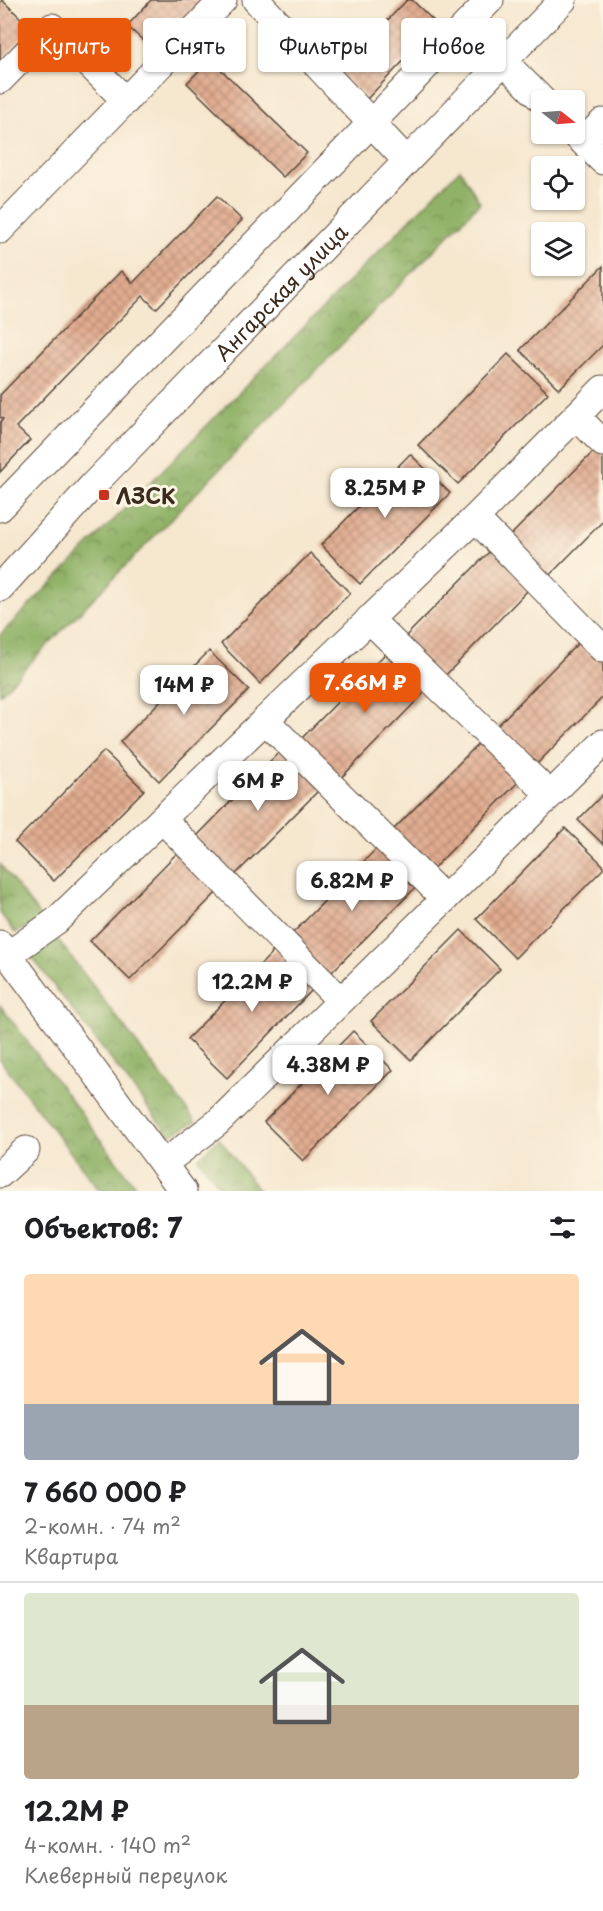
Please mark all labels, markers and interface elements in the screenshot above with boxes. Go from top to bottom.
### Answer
chip: Купить [18,18,131,72]
chip: Снять [143,18,246,72]
chip: Фильтры [258,18,389,72]
chip: Новое [401,18,506,72]
north arrow [531,90,585,144]
map controls [531,90,585,276]
button: locate [531,156,585,210]
street label: Ангарская улица [206,215,355,367]
button: layers [531,222,585,276]
pin: 8.25M ₽ [330,468,440,519]
text: 8.25M ₽ [344,472,426,502]
place label: ЛЗСК [116,479,175,511]
marker: ЛЗСК [97,488,111,502]
pin: 7.66M ₽ [310,663,420,714]
pin: 14M ₽ [142,665,226,716]
text: 7.66M ₽ [324,667,406,697]
text: 14M ₽ [154,669,214,699]
pin: 6M ₽ [222,761,294,812]
text: 6M ₽ [232,765,284,795]
pin: 6.82M ₽ [297,861,407,912]
text: 6.82M ₽ [310,865,394,895]
pin: 12.2M ₽ [197,962,307,1013]
text: 12.2M ₽ [212,966,292,996]
pin: 4.38M ₽ [273,1045,383,1096]
text: 4.38M ₽ [286,1049,370,1079]
text: Объектов: 7 [24,1208,182,1247]
icon: filters [546,1211,579,1244]
icon: home [248,1313,356,1421]
text: 7 660 000 ₽ [24,1472,186,1511]
text: 2-комн. · 74 m² [24,1511,181,1541]
text: Квартира [24,1541,118,1571]
icon: home [248,1632,356,1740]
text: 12.2M ₽ [24,1791,129,1830]
text: 4-комн. · 140 m² [24,1830,191,1860]
text: Клеверный переулок [24,1860,227,1890]

